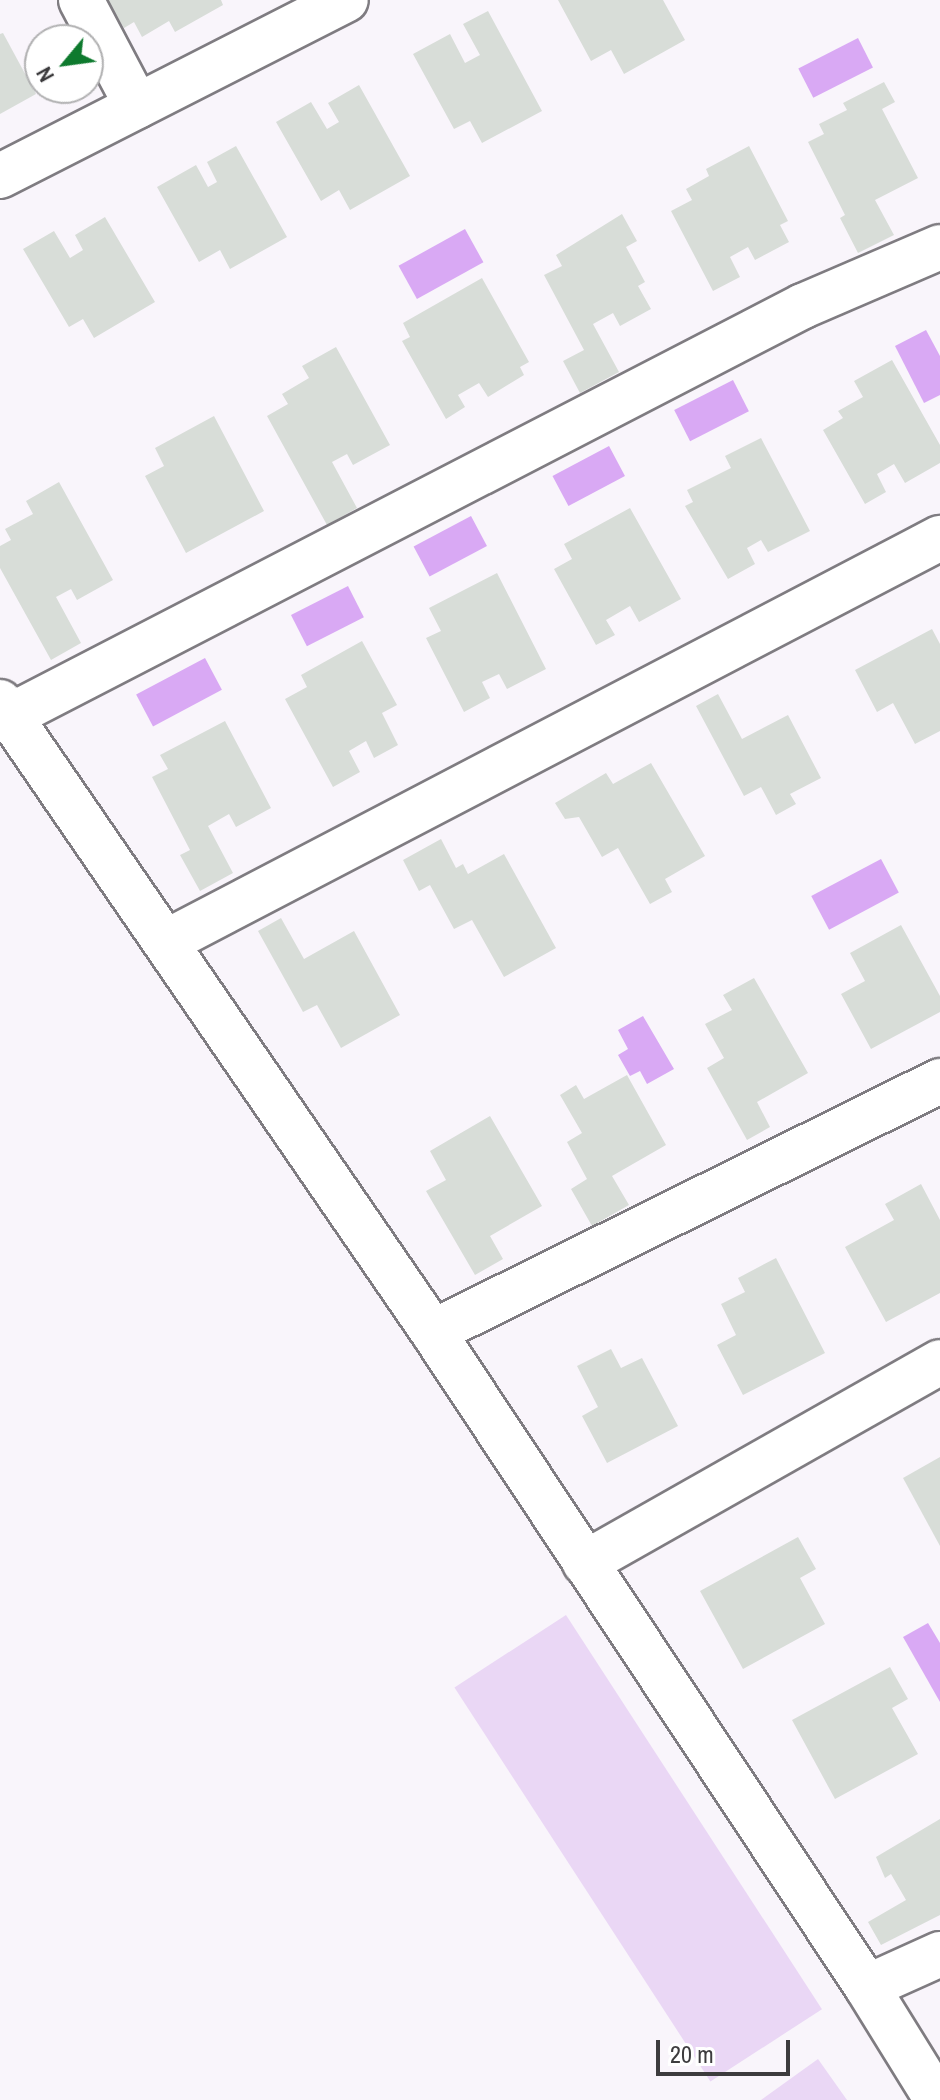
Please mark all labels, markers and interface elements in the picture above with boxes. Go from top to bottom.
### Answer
north arrow [24,24,104,104]
text: N [28,62,61,88]
scale bar [660,2024,794,2074]
text: 20 m [670,2038,714,2070]

